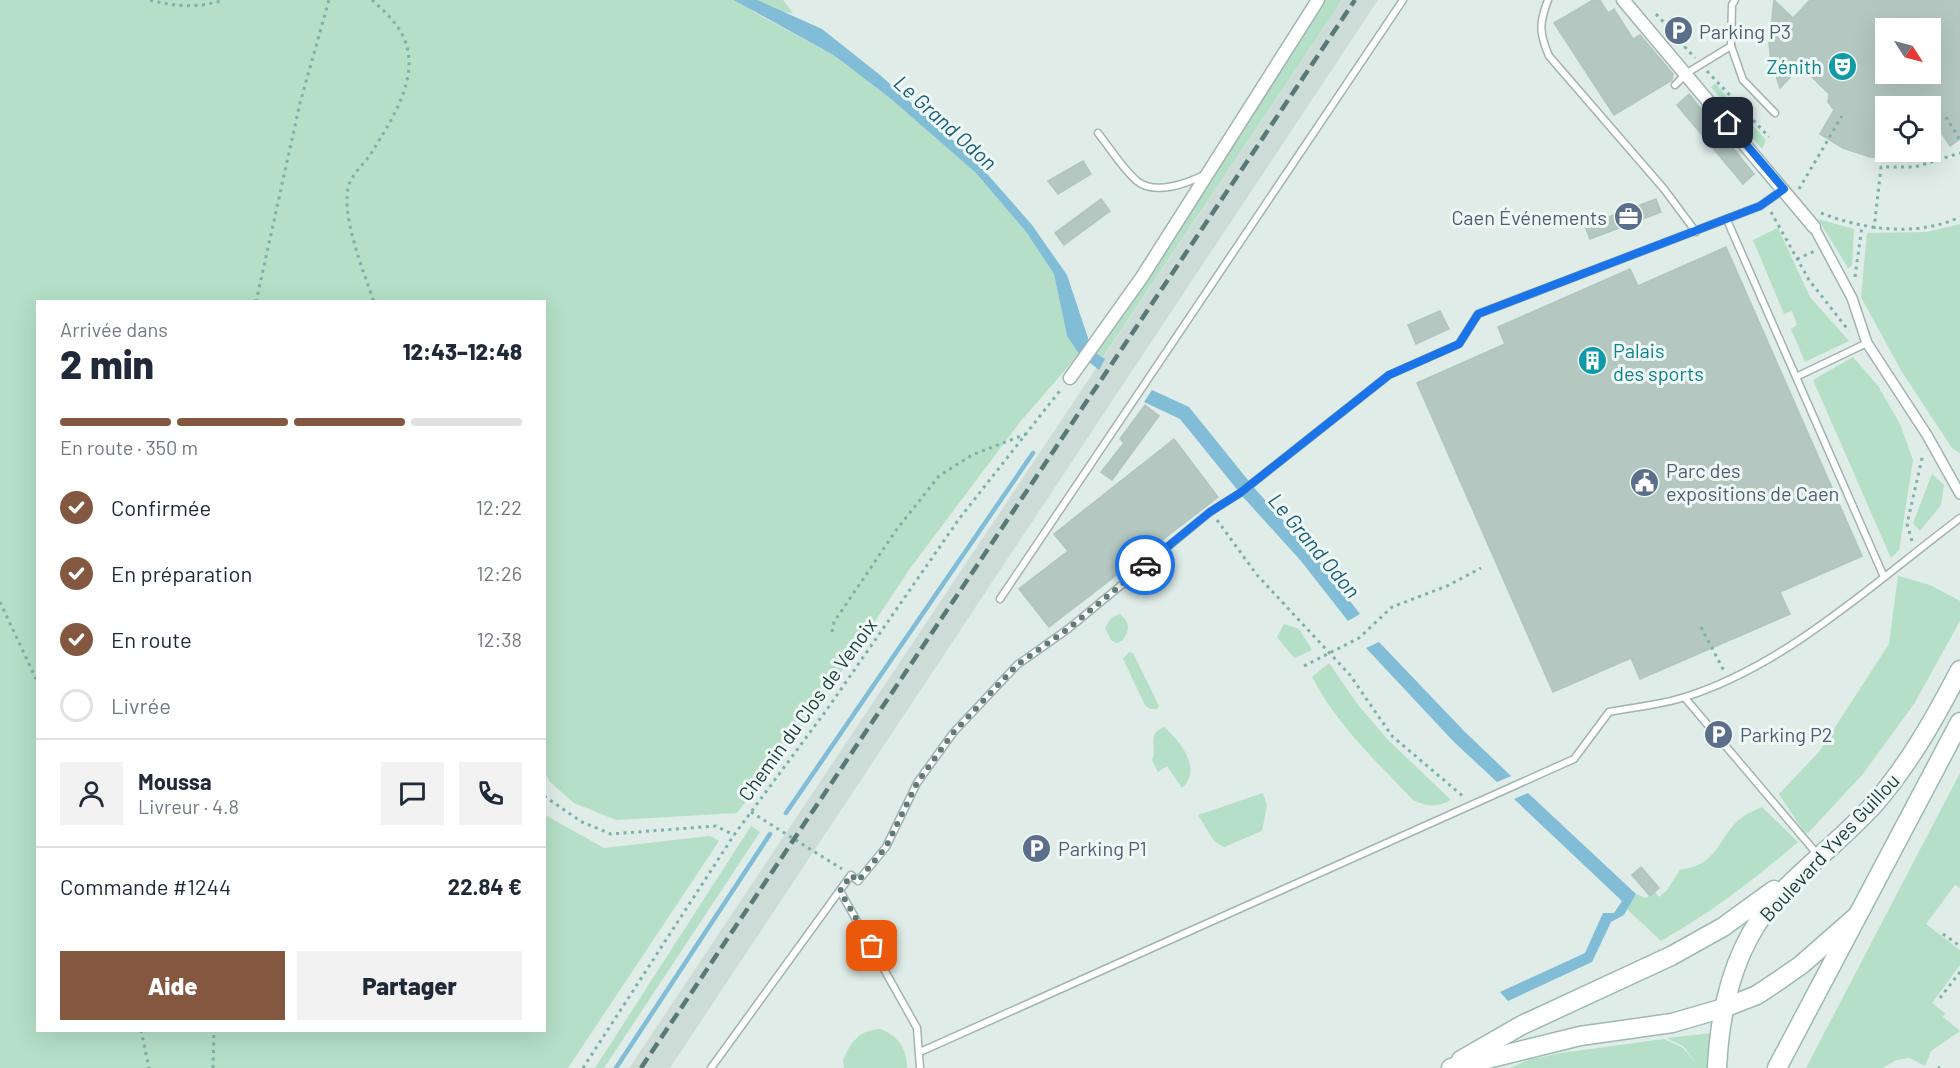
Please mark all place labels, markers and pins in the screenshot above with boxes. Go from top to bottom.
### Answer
parking icon: Parking P3 [1662,15,1694,47]
place label: Parking P3 [1699,19,1791,43]
theatre icon: Zénith [1827,50,1859,82]
place label: Zénith [1766,54,1822,78]
pin [1702,97,1753,148]
office icon: Caen Événements [1612,201,1644,233]
place label: Caen Événements [1451,205,1607,229]
place label: Palais des sports [1613,338,1704,385]
building icon: Palais des sports [1576,345,1608,377]
place label: Parc des expositions de Caen [1666,458,1839,505]
public building icon: Parc des expositions de Caen [1629,466,1661,498]
parking icon: Parking P2 [1703,718,1735,750]
place label: Parking P2 [1740,722,1832,746]
parking icon: Parking P1 [1021,832,1053,864]
place label: Parking P1 [1058,836,1147,860]
pin [846,920,897,971]

